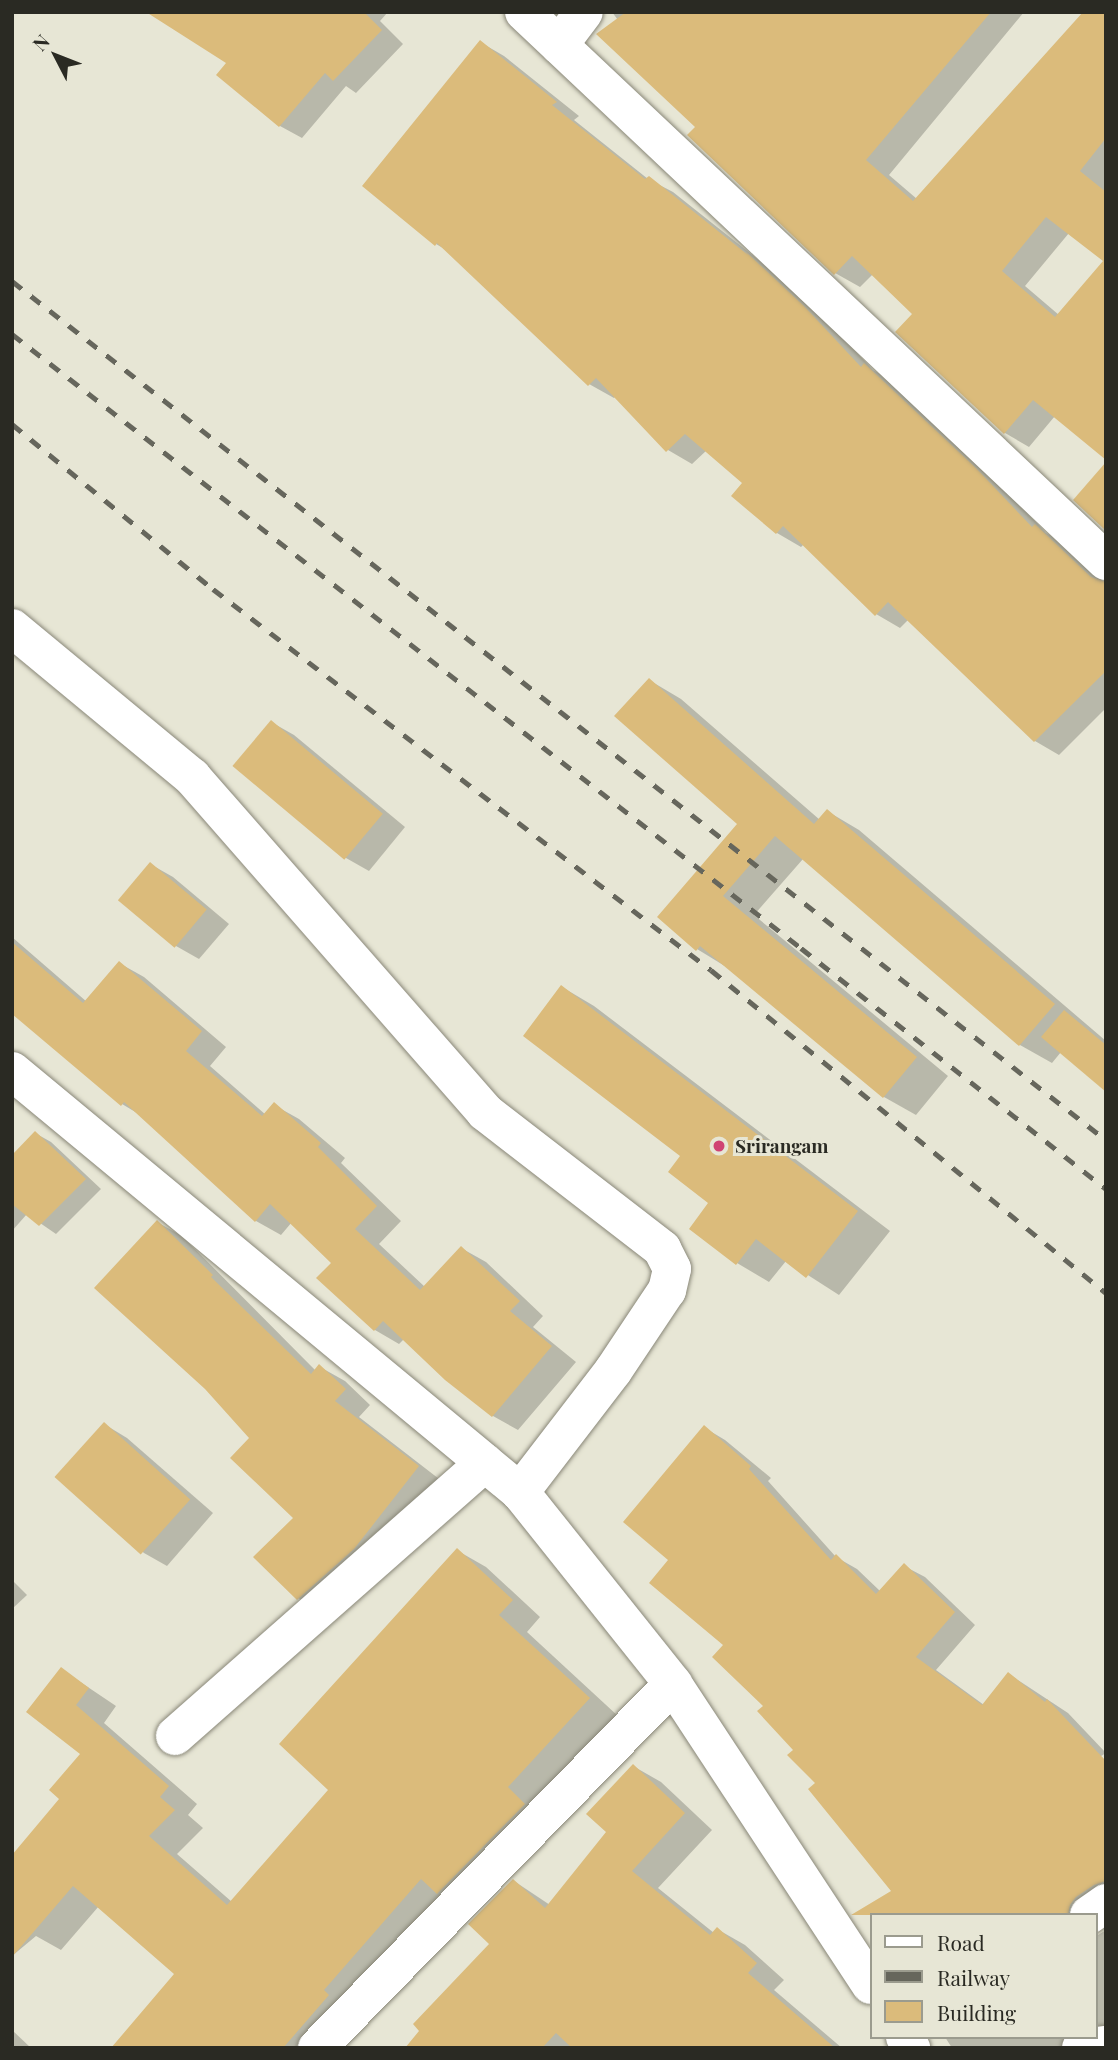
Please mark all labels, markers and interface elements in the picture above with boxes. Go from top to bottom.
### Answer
north arrow [21,21,91,91]
text: N [26,28,55,56]
place label: Srirangam [735,1135,829,1157]
marker: Srirangam [709,1136,729,1156]
legend [870,1913,1097,2039]
text: Road [937,1928,985,1956]
text: Railway [937,1963,1010,1991]
text: Building [937,1998,1016,2026]

